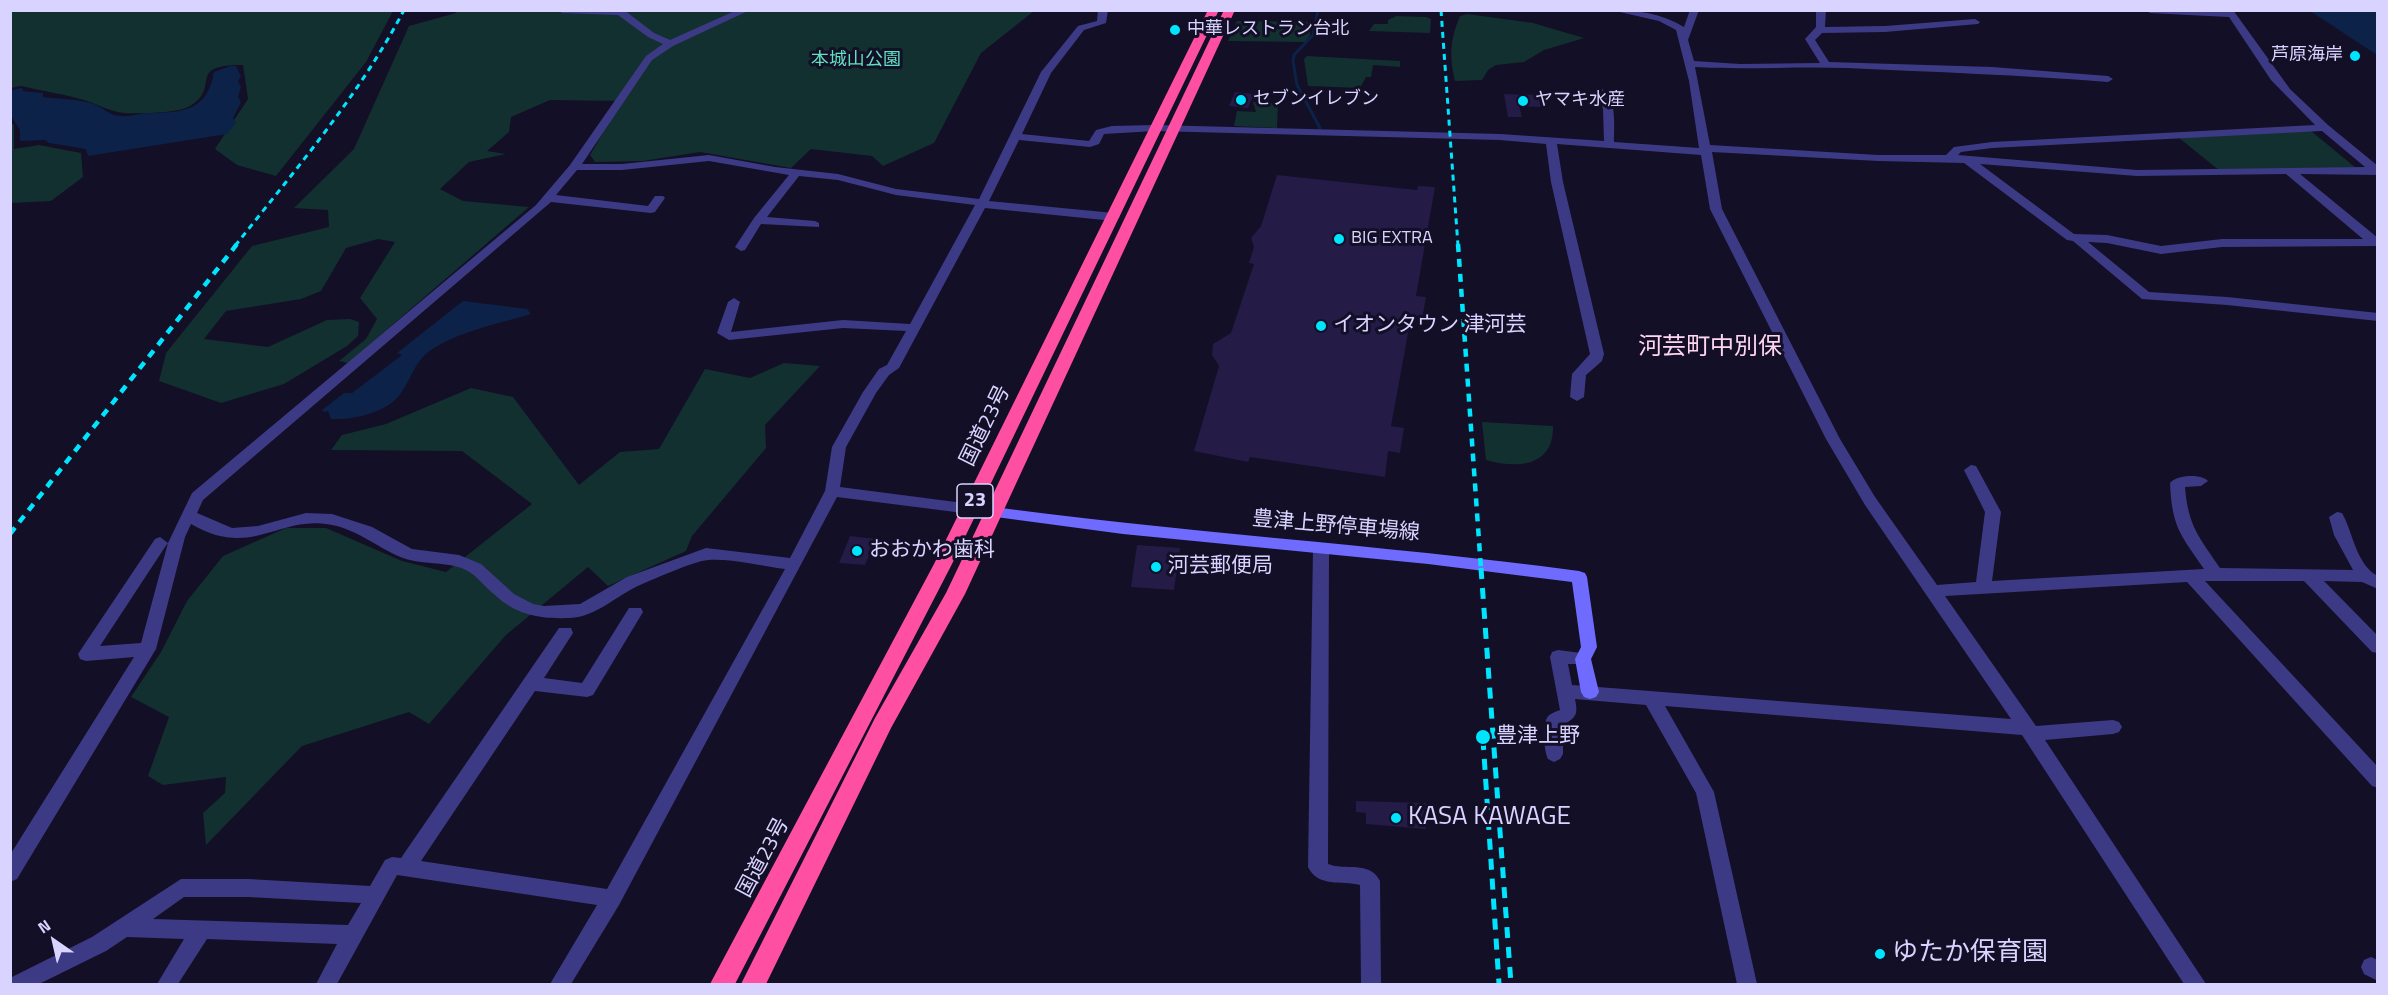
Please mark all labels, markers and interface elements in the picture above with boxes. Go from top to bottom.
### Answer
place label: 中華レストラン台北 [1187,19,1349,41]
marker: 中華レストラン台北 [1168,23,1182,37]
place label: 芦原海岸 [2271,45,2343,67]
marker: 芦原海岸 [2348,49,2362,63]
park label: 本城山公園 [811,50,901,72]
place label: セブンイレブン [1253,89,1379,111]
place label: ヤマキ水産 [1535,90,1625,112]
marker: セブンイレブン [1234,93,1248,107]
marker: ヤマキ水産 [1516,94,1530,108]
place label: BIG EXTRA [1351,228,1433,250]
marker: BIG EXTRA [1332,232,1346,246]
place label: イオンタウン 津河芸 [1333,313,1527,339]
marker: イオンタウン 津河芸 [1314,319,1328,333]
district label: 河芸町中別保 [1638,334,1782,362]
street label: 国道23号 [956,382,1016,470]
road number: 23 [957,484,993,518]
street label: 豊津上野停車場線 [1251,507,1421,547]
place label: おおかわ歯科 [869,538,995,564]
marker: おおかわ歯科 [850,544,864,558]
place label: 河芸郵便局 [1168,554,1273,580]
marker: 河芸郵便局 [1149,560,1163,574]
place label: 豊津上野 [1496,724,1580,750]
marker: 豊津上野 [1474,728,1492,746]
place label: KASA KAWAGE [1408,802,1571,834]
marker: KASA KAWAGE [1389,811,1403,825]
street label: 国道23号 [733,814,795,902]
north arrow [24,911,84,971]
text: N [33,913,55,939]
place label: ゆたか保育園 [1892,938,2048,970]
marker: ゆたか保育園 [1873,947,1887,961]

